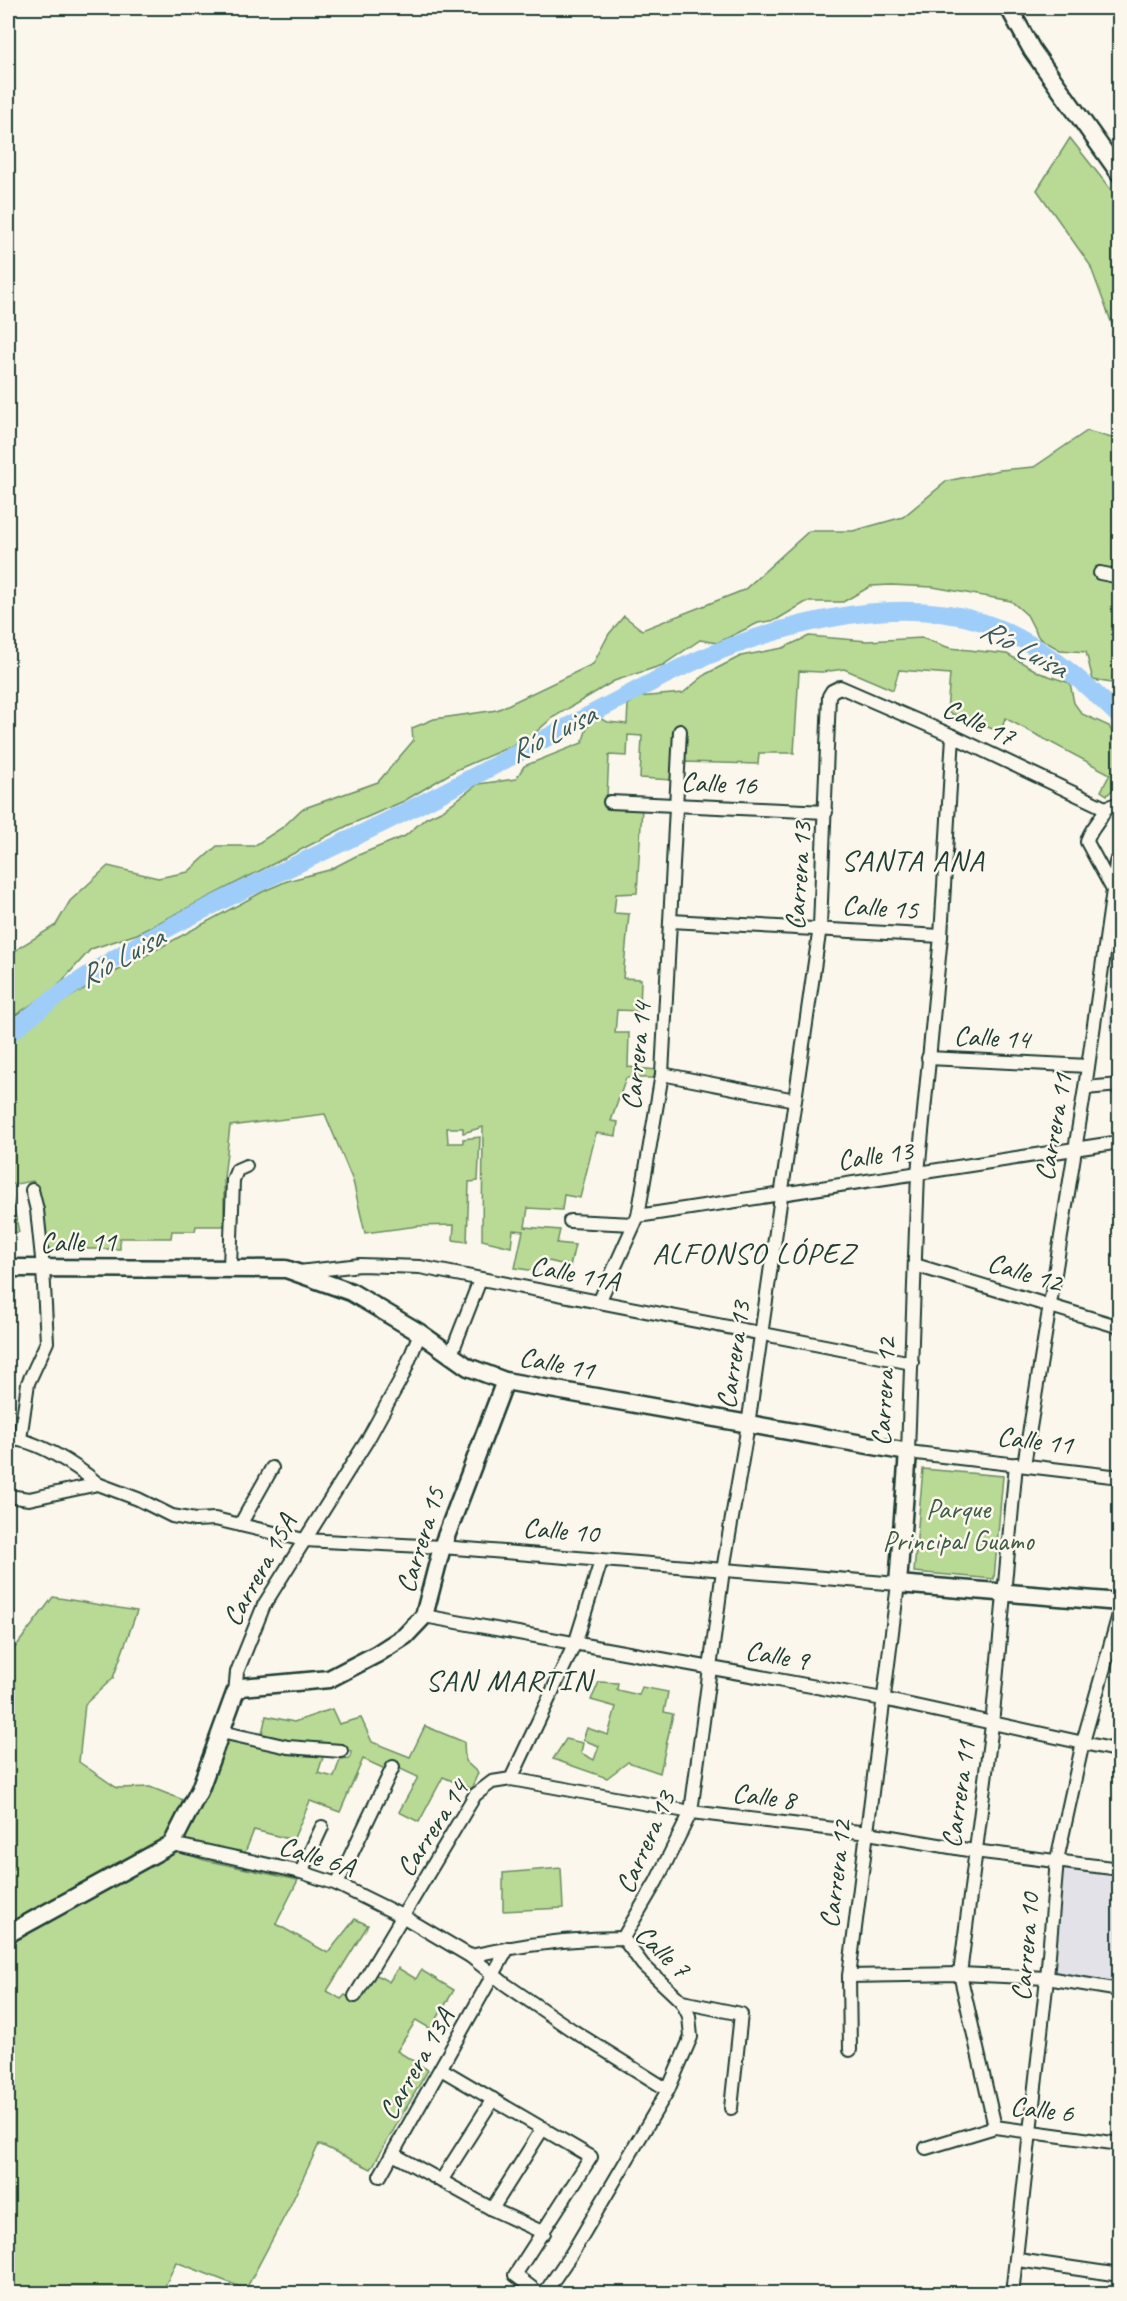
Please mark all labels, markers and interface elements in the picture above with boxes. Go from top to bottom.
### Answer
water label: Río Luisa [974,610,1076,688]
street label: Calle 17 [937,690,1022,755]
water label: Río Luisa [502,694,604,771]
street label: Calle 16 [680,764,759,803]
street label: Carrera 13 [777,818,819,931]
district label: SANTA ANA [841,841,985,879]
street label: Calle 15 [841,887,921,927]
water label: Río Luisa [71,917,173,996]
street label: Carrera 14 [613,998,659,1112]
street label: Calle 14 [953,1018,1033,1057]
street label: Carrera 11 [1026,1069,1080,1183]
street label: Calle 13 [835,1132,917,1178]
street label: Calle 11 [40,1224,117,1259]
district label: ALFONSO LÓPEZ [652,1234,859,1272]
street label: Calle 12 [984,1244,1069,1301]
street label: Calle 11A [527,1247,624,1299]
street label: Carrera 13 [708,1297,758,1411]
street label: Carrera 12 [863,1335,903,1447]
street label: Calle 11 [516,1339,599,1388]
street label: Calle 11 [995,1418,1076,1462]
street label: Carrera 15 [387,1482,453,1597]
park label: Parque Principal Guamo [882,1491,1036,1558]
street label: Carrera 15A [214,1506,305,1632]
street label: Calle 10 [522,1509,603,1551]
street label: Calle 9 [743,1632,814,1678]
district label: SAN MARTIN [426,1661,596,1699]
street label: Carrera 11 [933,1737,983,1850]
street label: Carrera 14 [388,1771,477,1883]
street label: Calle 8 [730,1775,800,1818]
street label: Carrera 13 [607,1783,684,1899]
street label: Carrera 12 [811,1816,859,1930]
street label: Calle 6A [275,1827,361,1885]
street label: Carrera 10 [1003,1889,1047,2002]
street label: Calle 7 [628,1917,699,1986]
street label: Carrera 13A [370,2001,463,2126]
street label: Calle 6 [1008,2088,1077,2130]

